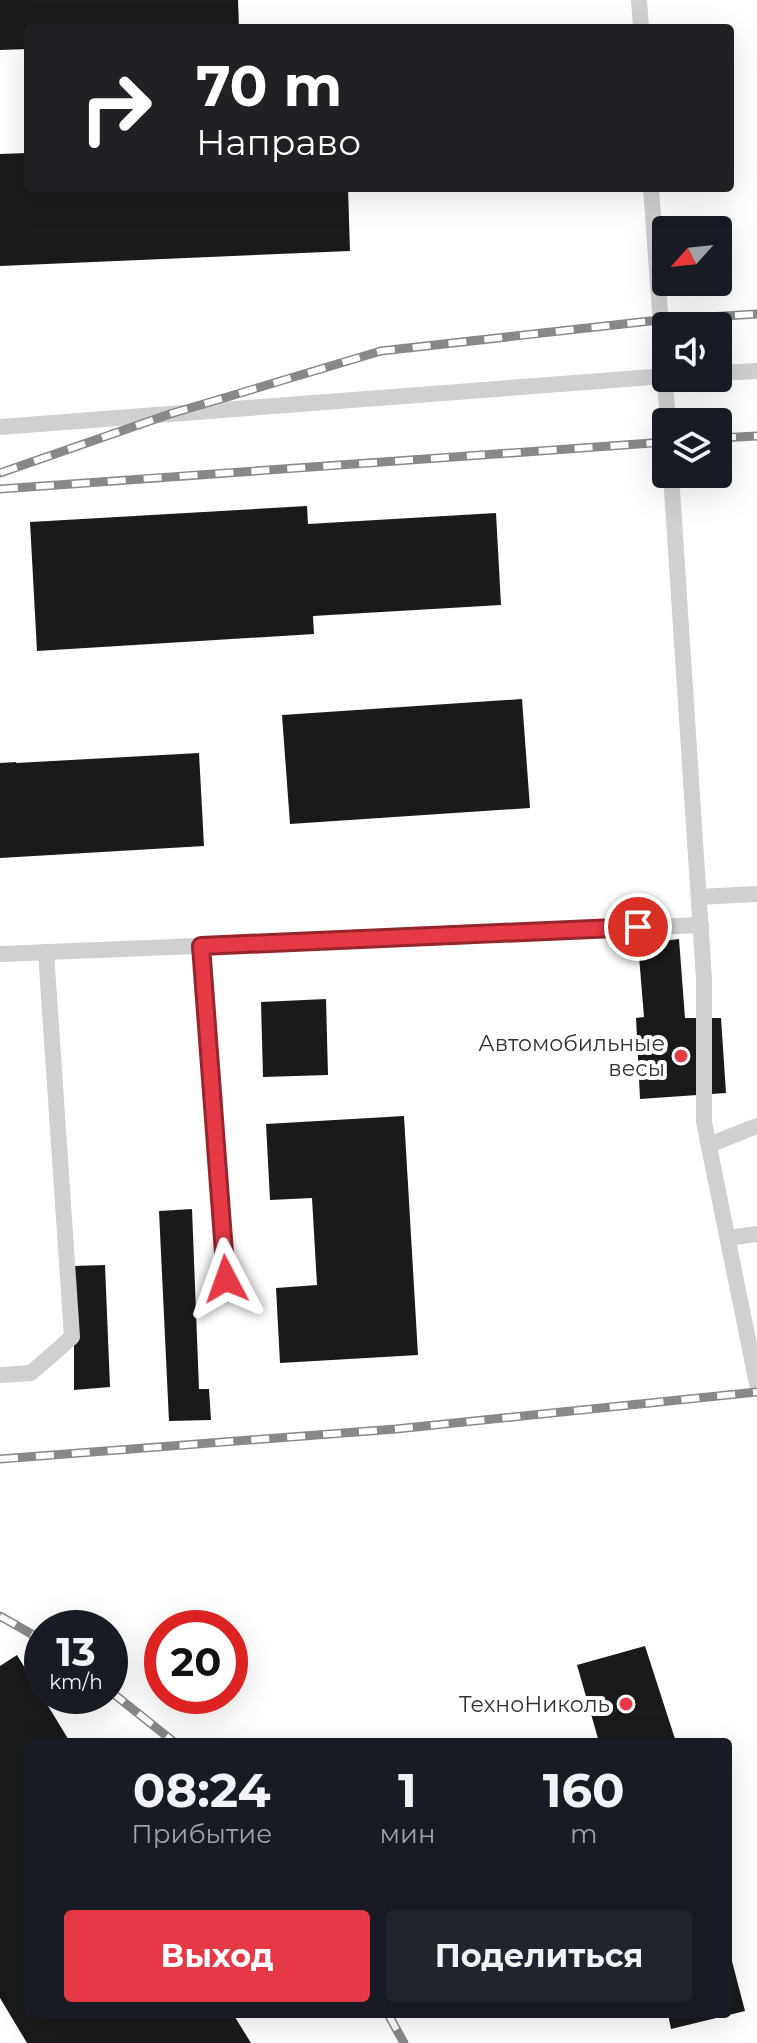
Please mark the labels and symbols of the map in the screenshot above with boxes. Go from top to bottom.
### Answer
north arrow [652,216,732,296]
pin [604,893,672,961]
place label: Автомобильные весы [478,1030,665,1082]
marker: Автомобильные весы [672,1047,690,1065]
position arrow [184,1237,268,1321]
speed limit sign: 20 [144,1610,248,1714]
place label: ТехноНиколь [459,1691,610,1718]
marker: ТехноНиколь [617,1695,635,1713]

